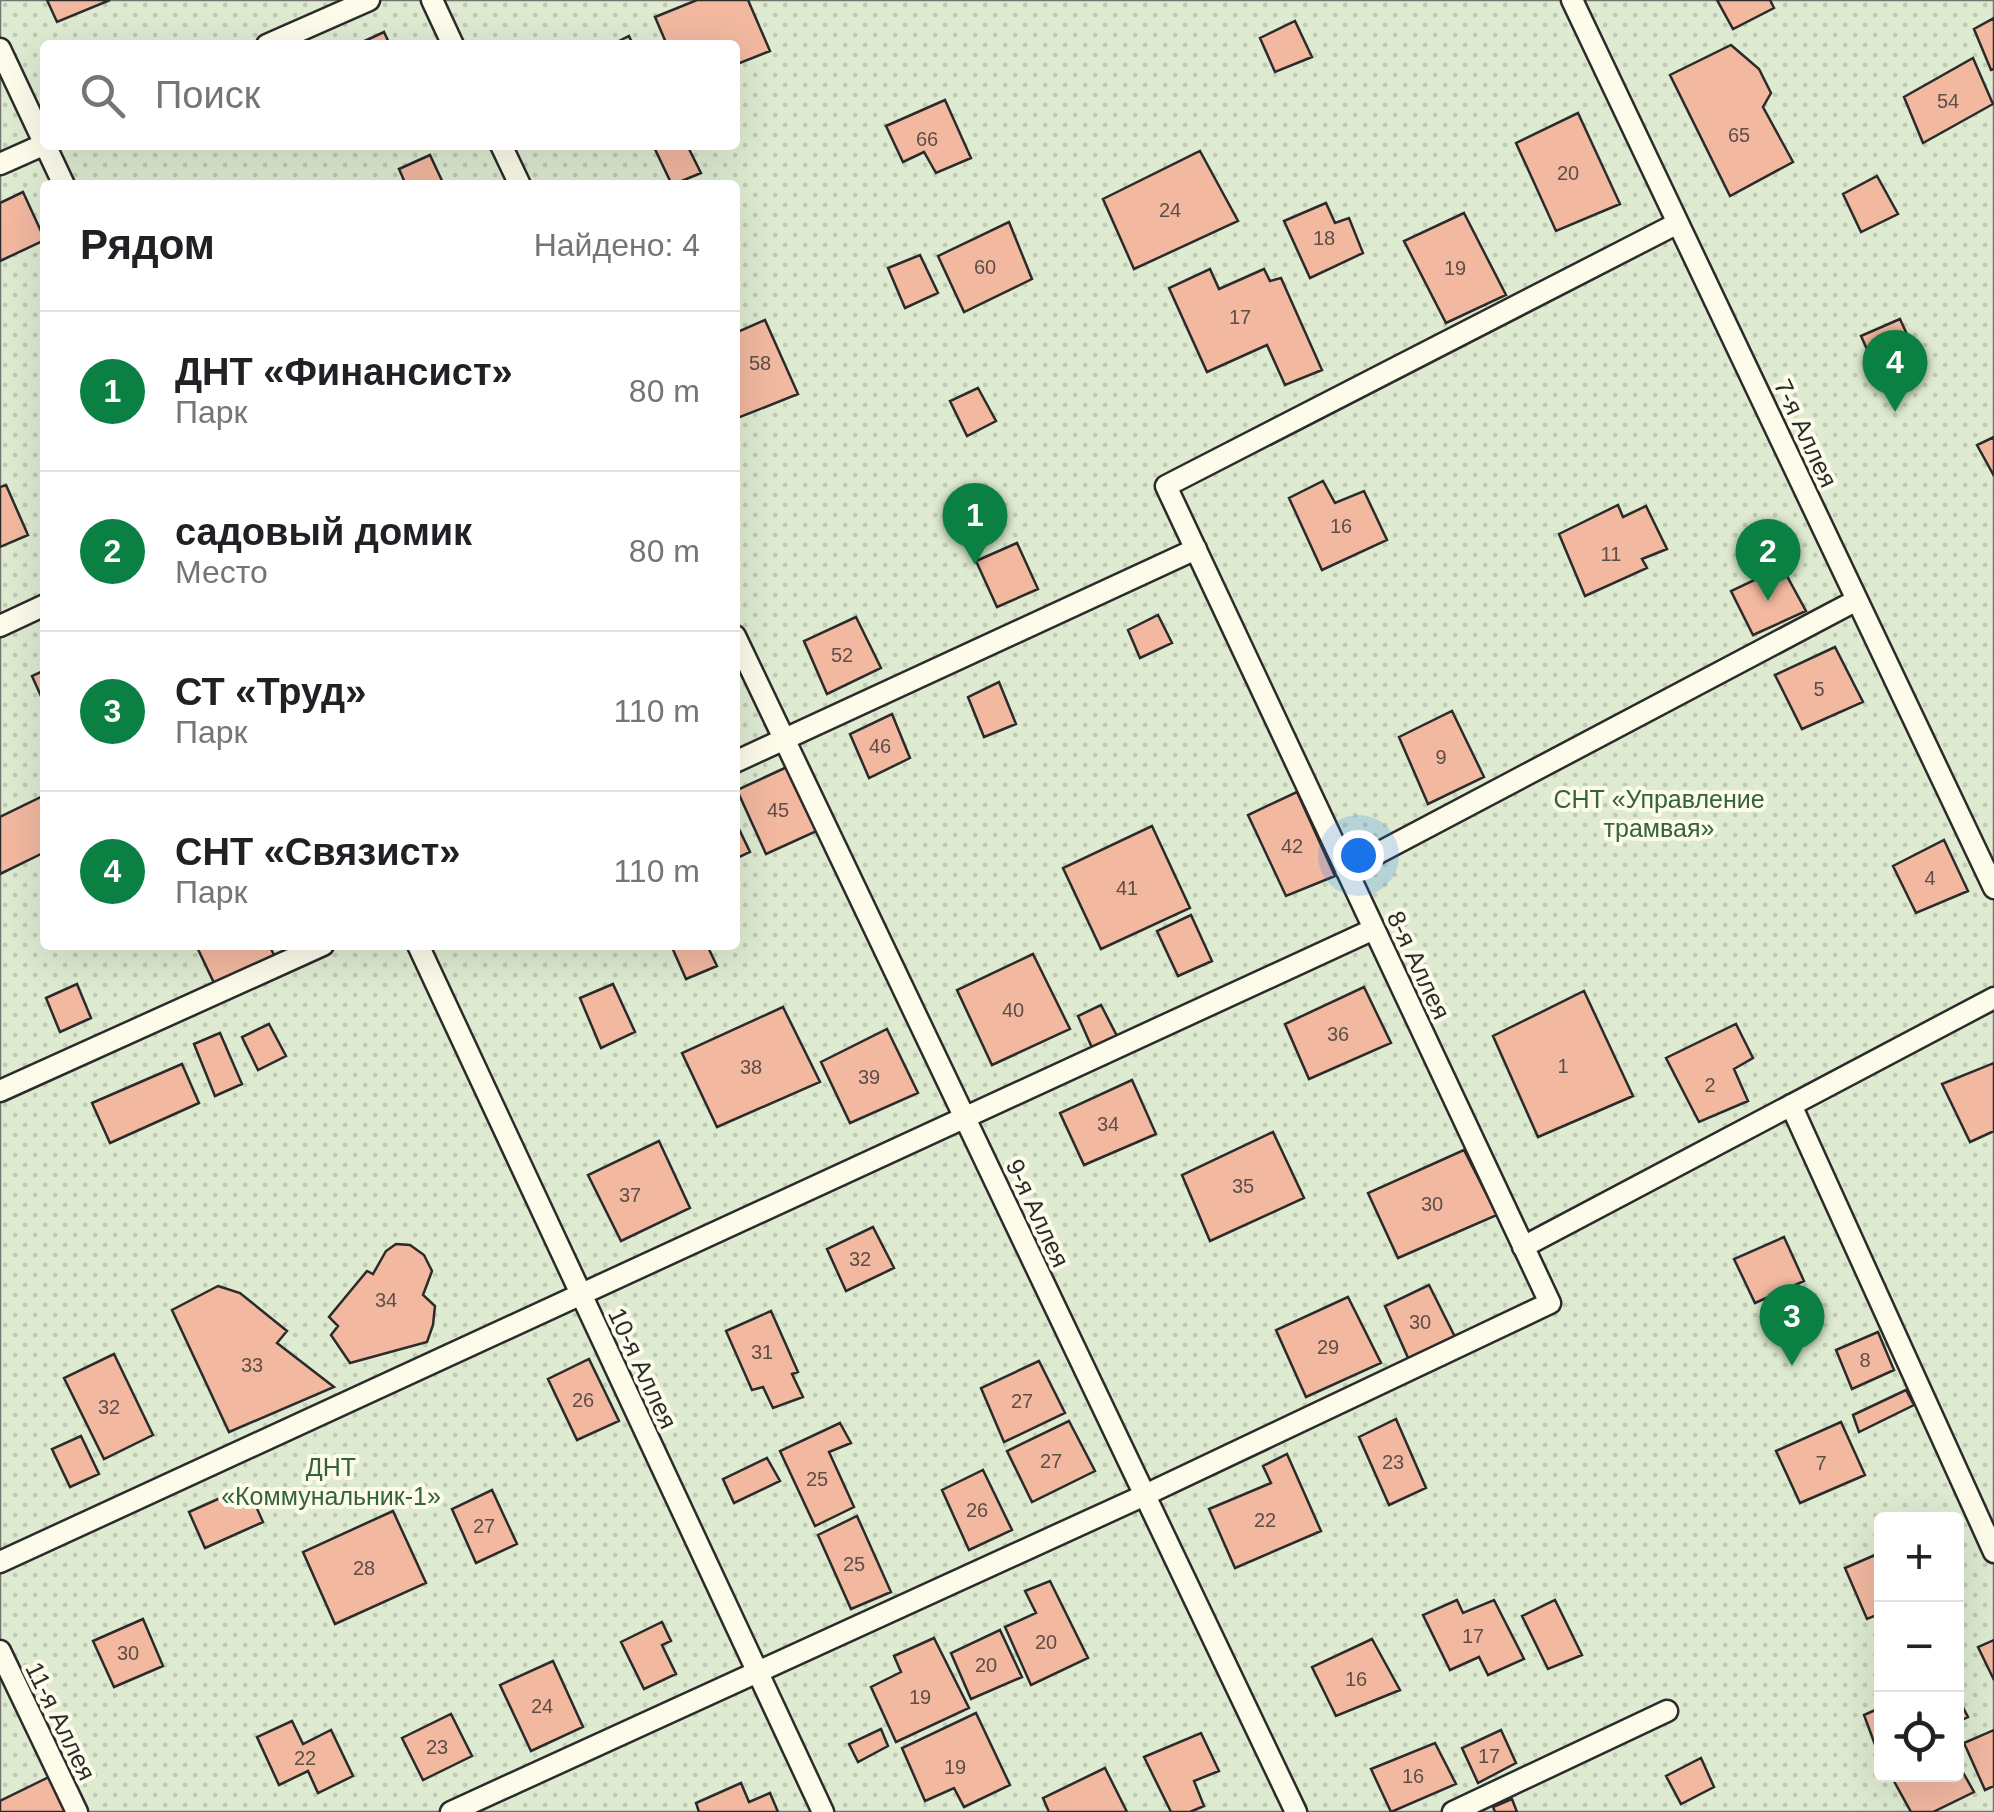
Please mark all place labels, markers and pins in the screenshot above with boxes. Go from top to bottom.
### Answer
pin: 4 [1862,330,1928,412]
pin: 1 [942,482,1008,565]
pin: 2 [1736,518,1800,601]
pin: 3 [1760,1284,1824,1366]

